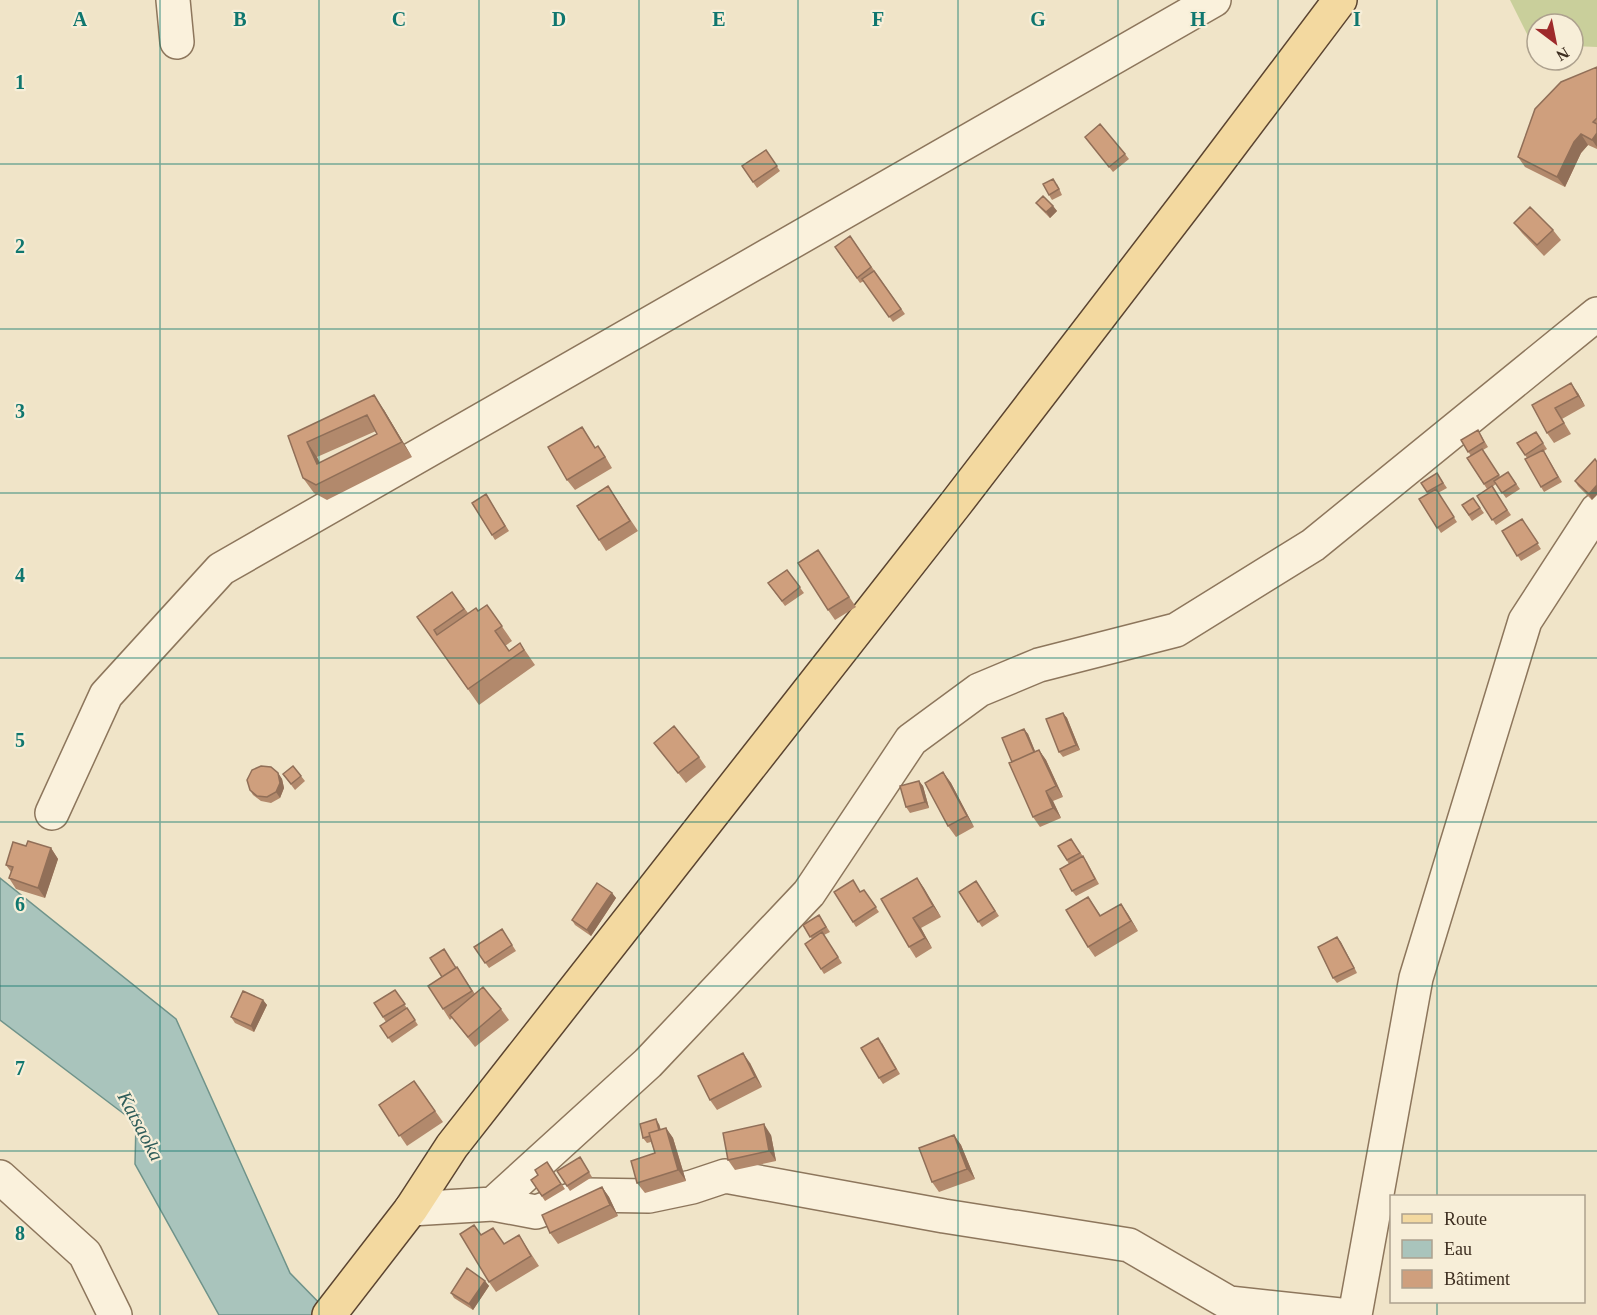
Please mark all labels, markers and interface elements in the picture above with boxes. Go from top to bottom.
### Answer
text: A [73,8,88,30]
text: B [233,8,247,30]
text: C [392,8,406,30]
text: D [552,8,566,30]
text: E [712,8,726,30]
text: F [872,8,884,30]
text: G [1030,8,1046,30]
text: H [1190,8,1206,30]
text: I [1353,8,1361,30]
north arrow [1525,12,1585,72]
text: N [1553,44,1572,65]
text: 1 [15,71,25,93]
text: 2 [15,235,25,257]
text: 3 [15,400,25,422]
text: 4 [15,564,25,586]
text: 5 [15,729,25,751]
text: 6 [15,893,25,915]
text: 7 [15,1057,25,1079]
water label: Katsaoka [113,1087,168,1165]
legend [1390,1195,1585,1303]
text: Route [1444,1209,1487,1229]
text: 8 [15,1222,25,1244]
text: Eau [1444,1239,1472,1259]
text: Bâtiment [1444,1269,1510,1289]

